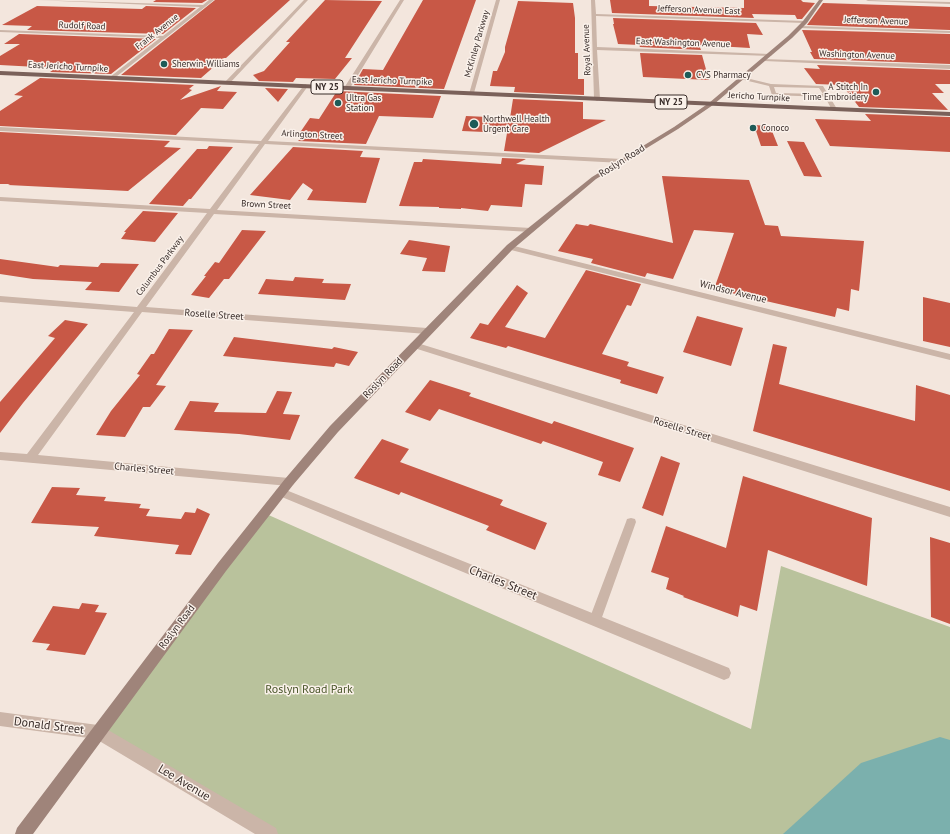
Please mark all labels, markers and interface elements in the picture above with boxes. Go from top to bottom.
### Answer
street label: Jefferson Avenue East [657,3,741,17]
street label: McKinley Parkway [462,9,492,79]
street label: Frank Avenue [133,12,181,52]
street label: Jefferson Avenue [844,14,908,28]
street label: Rudolf Road [58,20,106,32]
street label: Royal Avenue [581,24,593,76]
street label: East Washington Avenue [636,36,730,50]
street label: Washington Avenue [819,48,895,62]
marker: Sherwin-Williams [159,59,169,69]
place label: Sherwin-Williams [172,59,240,69]
street label: East Jericho Turnpike [28,60,108,74]
marker: CVS Pharmacy [683,70,693,80]
place label: CVS Pharmacy [696,70,751,80]
street label: East Jericho Turnpike [352,74,432,88]
road number: NY 25 [311,80,343,94]
place label: A Stitch In Time Embroidery [802,82,868,103]
marker: A Stitch In Time Embroidery [871,87,881,97]
street label: Jericho Turnpike [728,90,790,104]
place label: Ultra Gas Station [346,93,381,114]
road number: NY 25 [655,95,687,109]
marker: Ultra Gas Station [333,98,343,108]
place label: Northwell Health Urgent Care [483,114,550,135]
marker: Northwell Health Urgent Care [468,118,480,130]
marker: Conoco [748,123,758,133]
place label: Conoco [761,123,789,133]
street label: Arlington Street [281,128,343,142]
street label: Roslyn Road [597,142,647,180]
street label: Brown Street [241,198,291,212]
street label: Columbus Parkway [134,234,186,298]
street label: Windsor Avenue [698,278,768,306]
street label: Roselle Street [184,307,244,323]
street label: Roslyn Road [361,355,405,401]
street label: Roselle Street [652,415,712,443]
street label: Charles Street [114,460,174,478]
street label: Charles Street [467,563,539,603]
street label: Roslyn Road [157,603,197,651]
park label: Roslyn Road Park [265,683,353,697]
street label: Donald Street [13,715,85,737]
street label: Lee Avenue [155,762,213,804]

